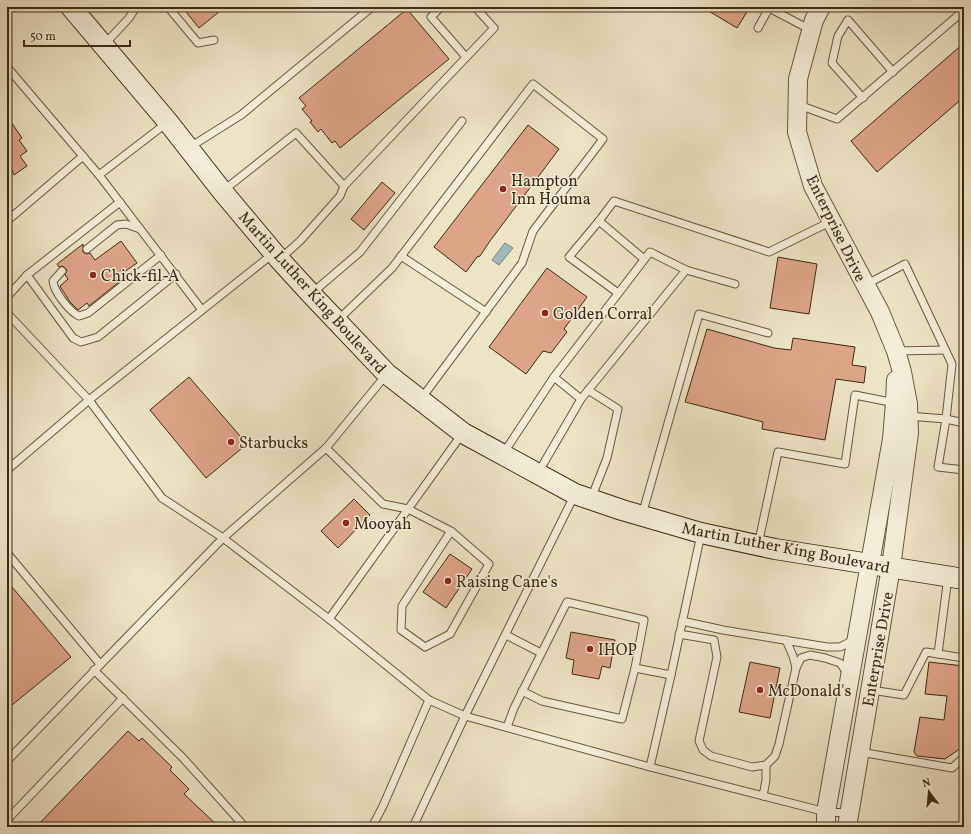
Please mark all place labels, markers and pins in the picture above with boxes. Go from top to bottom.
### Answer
place label: Hampton Inn Houma [511,171,591,211]
marker: Hampton Inn Houma [498,184,508,194]
place label: Chick-fil-A [101,266,179,288]
marker: Chick-fil-A [88,270,98,280]
place label: Golden Corral [553,304,653,326]
marker: Golden Corral [540,308,550,318]
place label: Starbucks [239,433,308,455]
marker: Starbucks [226,437,236,447]
place label: Mooyah [354,514,412,536]
marker: Mooyah [341,518,351,528]
place label: Raising Cane's [456,572,558,594]
marker: Raising Cane's [443,576,453,586]
place label: IHOP [598,640,637,662]
marker: IHOP [585,644,595,654]
place label: McDonald's [768,681,851,703]
marker: McDonald's [755,685,765,695]

